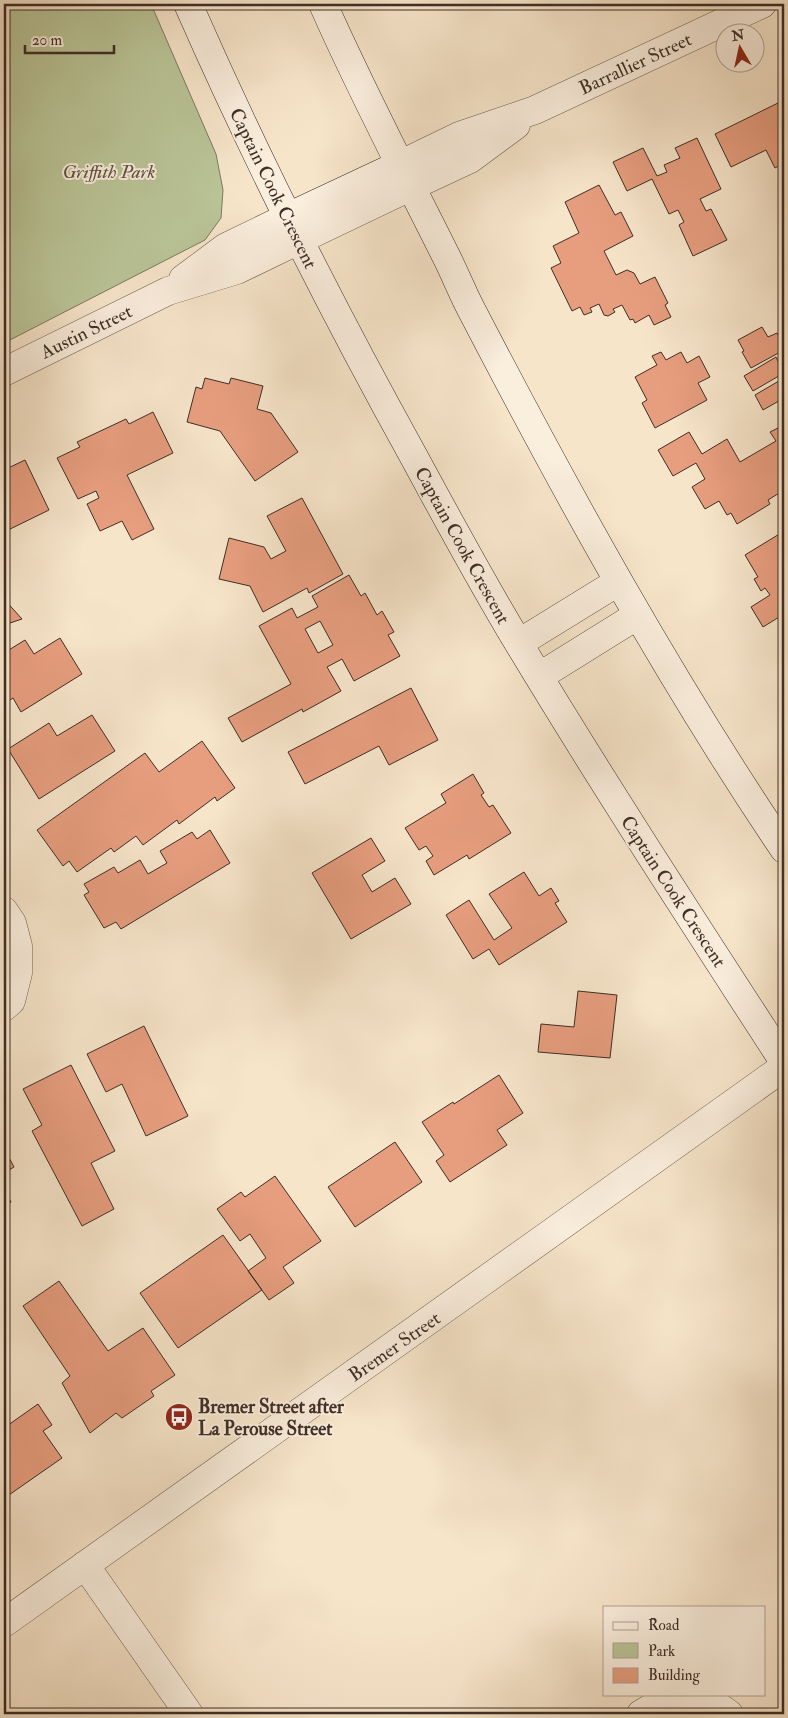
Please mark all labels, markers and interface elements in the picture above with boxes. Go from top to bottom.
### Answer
scale bar [25,22,114,54]
north arrow [716,22,766,72]
text: N [730,26,746,45]
street label: Barrallier Street [575,27,696,101]
text: 20 m [32,31,62,50]
street label: Captain Cook Crescent [223,104,322,273]
park label: Griffith Park [63,160,156,184]
street label: Austin Street [36,299,136,365]
street label: Captain Cook Crescent [408,463,515,629]
street label: Captain Cook Crescent [614,811,731,972]
street label: Bremer Street [344,1306,445,1387]
place label: Bremer Street after La Perouse Street [198,1395,345,1441]
bus stop icon: Bremer Street after La Perouse Street [164,1402,194,1432]
legend [603,1606,766,1696]
text: Road [648,1616,680,1635]
text: Park [648,1642,675,1661]
text: Building [648,1666,700,1685]

